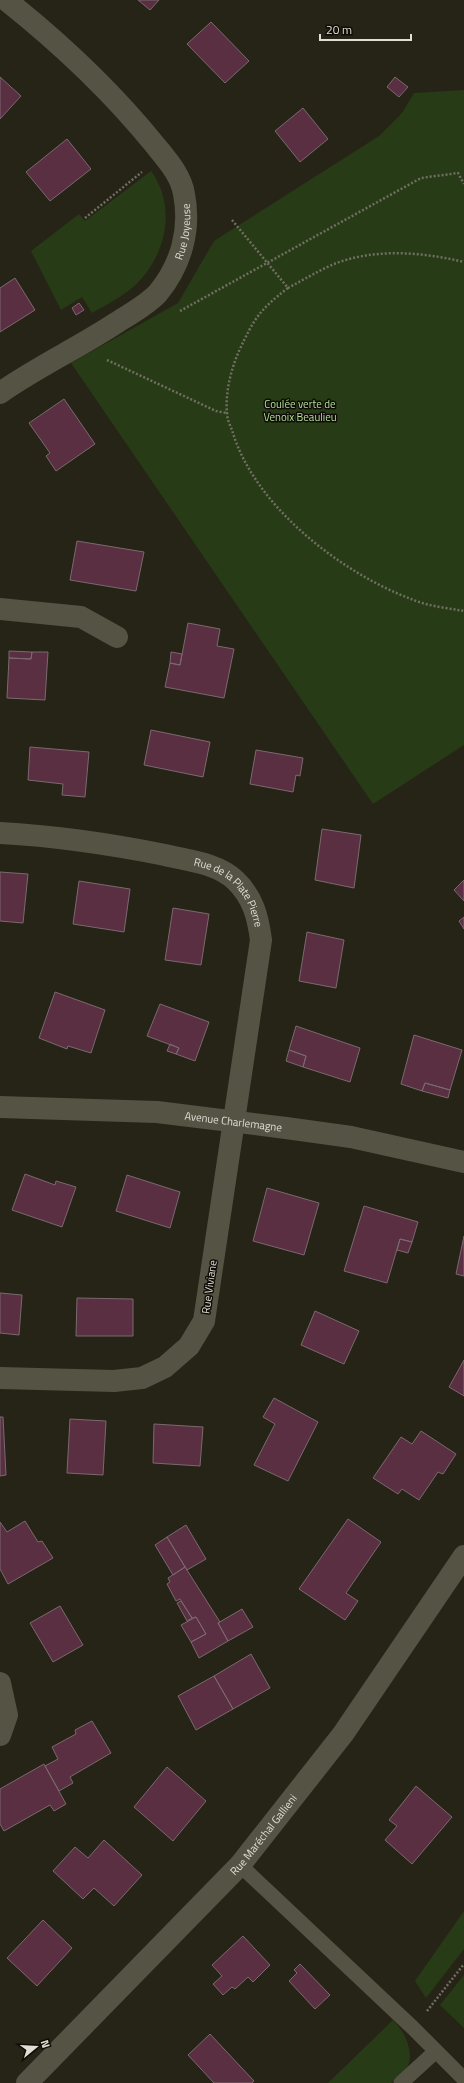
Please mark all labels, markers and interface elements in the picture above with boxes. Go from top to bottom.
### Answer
scale bar [320,16,411,42]
text: 20 m [326,20,352,39]
street label: Rue Joyeuse [171,202,194,262]
park label: Coulée verte de Venoix Beaulieu [263,396,337,425]
street label: Rue de la Plate Pierre [192,854,267,929]
street label: Avenue Charlemagne [184,1107,283,1135]
street label: Rue Viviane [197,1259,221,1315]
street label: Rue Maréchal Gallieni [226,1791,301,1879]
north arrow [16,2027,56,2067]
text: N [37,2038,54,2050]

